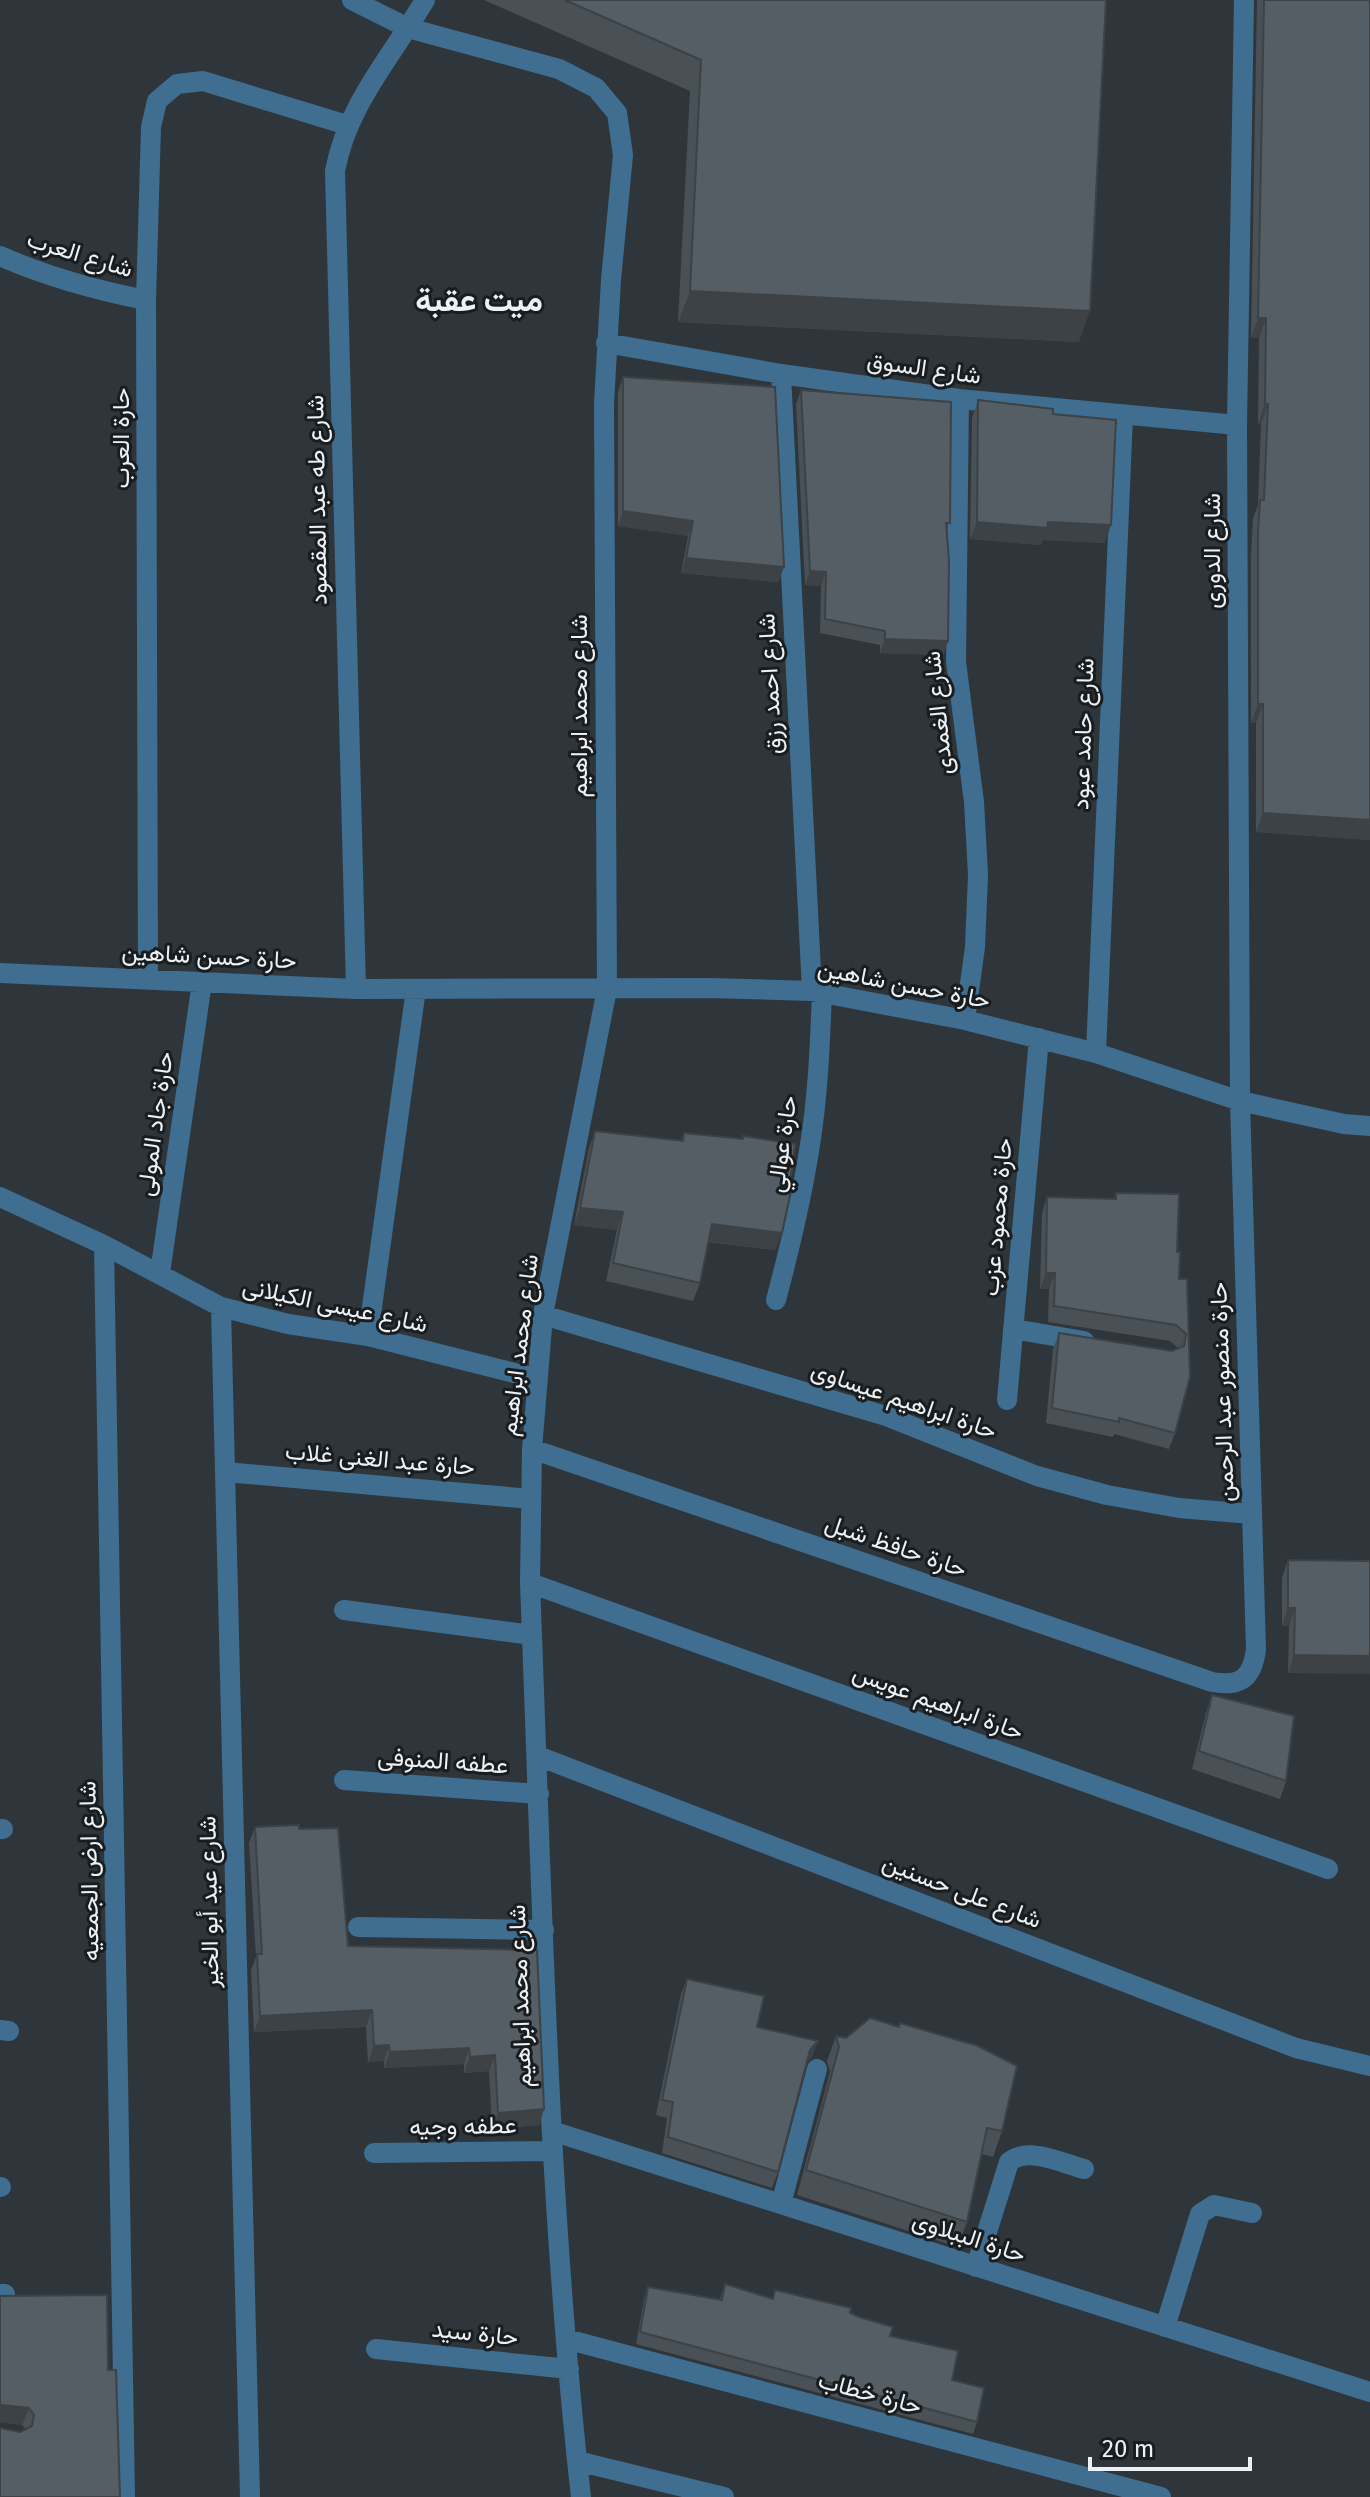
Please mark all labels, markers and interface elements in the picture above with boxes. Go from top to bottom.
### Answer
street label: شارع العرب [23,225,136,285]
district label: ميت عقبة [415,281,543,319]
street label: شارع السوق [865,346,983,392]
street label: حارة العرب [107,388,136,488]
street label: شارع طه عبد المقصود [301,395,335,605]
street label: شارع الدورى [1198,493,1228,609]
street label: شارع احمد رزق [752,613,790,755]
street label: شارع محمد ابراهيم [565,614,595,798]
street label: شارع الغمدى [918,650,960,776]
street label: شارع حامد عبود [1066,658,1102,810]
street label: حارة حسن شاهين [121,937,297,976]
street label: حارة حسن شاهين [815,954,993,1015]
street label: حارة جاد المولى [131,1050,180,1198]
street label: حارة عوالي [761,1094,808,1195]
street label: حارة محمود عزب [976,1137,1019,1297]
street label: شارع محمد ابراهيم [494,1252,546,1438]
street label: شارع عيسى الكيلانى [240,1272,430,1340]
street label: حارة منصور عبد الرحمن [1204,1282,1241,1502]
street label: حارة ابراهيم عيساوى [807,1355,1000,1447]
street label: حارة عبد الغنى غلاب [284,1437,476,1482]
street label: حارة حافظ شبل [821,1509,970,1584]
street label: حارة ابراهيم عويس [848,1658,1027,1748]
street label: عطفه المنوفى [377,1742,509,1781]
street label: شارع ارض الجمعيه [73,1781,107,1961]
street label: شارع عيد أبو الخير [193,1816,227,1989]
street label: شارع على حسنين [878,1848,1045,1936]
street label: شارع محمد ابراهيم [503,1904,539,2088]
street label: عطفه وجيه [409,2111,517,2142]
street label: حارة الببلاوى [909,2206,1029,2269]
street label: حارة سيد [430,2315,520,2352]
street label: حارة خطاب [815,2366,925,2421]
scale bar [1090,2421,1250,2471]
text: 20 m [1102,2435,1154,2463]

